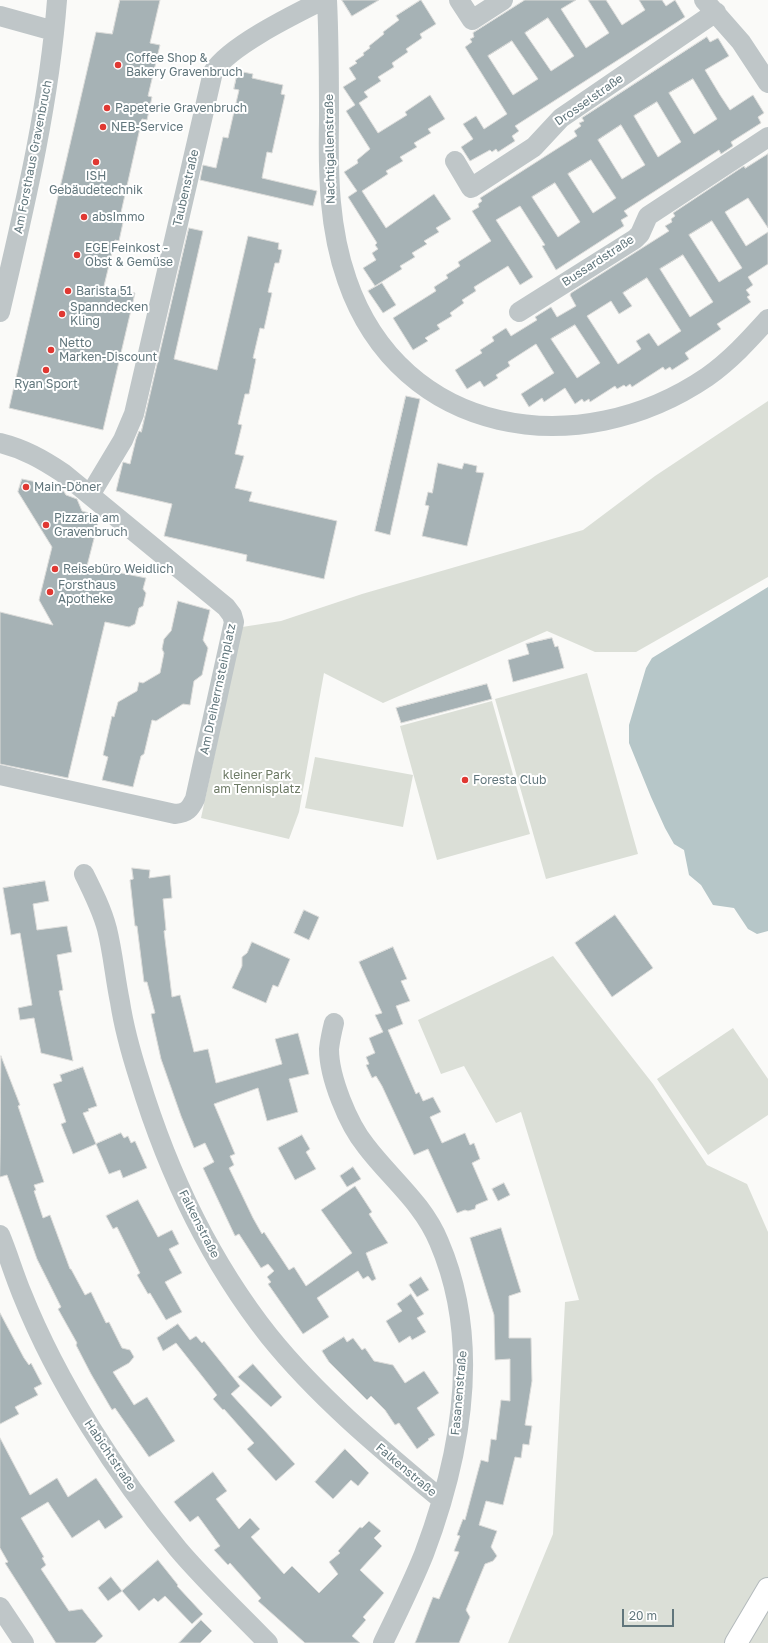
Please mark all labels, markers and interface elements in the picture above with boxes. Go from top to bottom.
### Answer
place label: Coffee Shop & Bakery Gravenbruch [126,51,243,79]
marker: Coffee Shop & Bakery Gravenbruch [113,60,123,70]
street label: Drosselstraße [552,71,626,129]
street label: Am Forsthaus Gravenbruch [11,79,55,235]
street label: Nachtigallenstraße [322,94,338,204]
place label: Papeterie Gravenbruch [115,101,247,115]
marker: Papeterie Gravenbruch [102,103,112,113]
place label: NEB-Service [111,120,183,134]
marker: NEB-Service [98,122,108,132]
street label: Taubenstraße [170,148,202,228]
marker: ISH Gebäudetechnik [91,157,101,167]
place label: ISH Gebäudetechnik [49,169,143,197]
place label: absImmo [92,210,145,224]
marker: absImmo [79,212,89,222]
street label: Bussardstraße [559,232,637,290]
place label: EGE Feinkost - Obst & Gemüse [85,241,173,269]
marker: EGE Feinkost - Obst & Gemüse [72,250,82,260]
place label: Barista 51 [76,284,132,298]
marker: Barista 51 [63,286,73,296]
place label: Spanndecken Kling [70,300,148,328]
marker: Spanndecken Kling [57,309,67,319]
place label: Netto Marken-Discount [59,336,157,364]
marker: Netto Marken-Discount [46,345,56,355]
marker: Ryan Sport [41,365,51,375]
place label: Ryan Sport [14,377,78,391]
place label: Main-Döner [34,480,101,494]
marker: Main-Döner [21,482,31,492]
place label: Pizzaria am Gravenbruch [54,511,128,539]
marker: Pizzaria am Gravenbruch [41,520,51,530]
place label: Reisebüro Weidlich [63,562,174,576]
marker: Reisebüro Weidlich [50,564,60,574]
place label: Forsthaus Apotheke [58,578,116,606]
marker: Forsthaus Apotheke [45,587,55,597]
street label: Am Dreiherrnsteinplatz [197,622,239,756]
park label: kleiner Park am Tennisplatz [213,768,301,796]
place label: Foresta Club [473,773,546,787]
marker: Foresta Club [460,775,470,785]
street label: Falkenstraße [176,1187,222,1261]
street label: Fasanenstraße [448,1350,470,1436]
street label: Habichtstraße [81,1417,139,1493]
street label: Falkenstraße [373,1440,439,1500]
scale bar [624,1601,676,1627]
text: 20 m [629,1608,657,1623]

